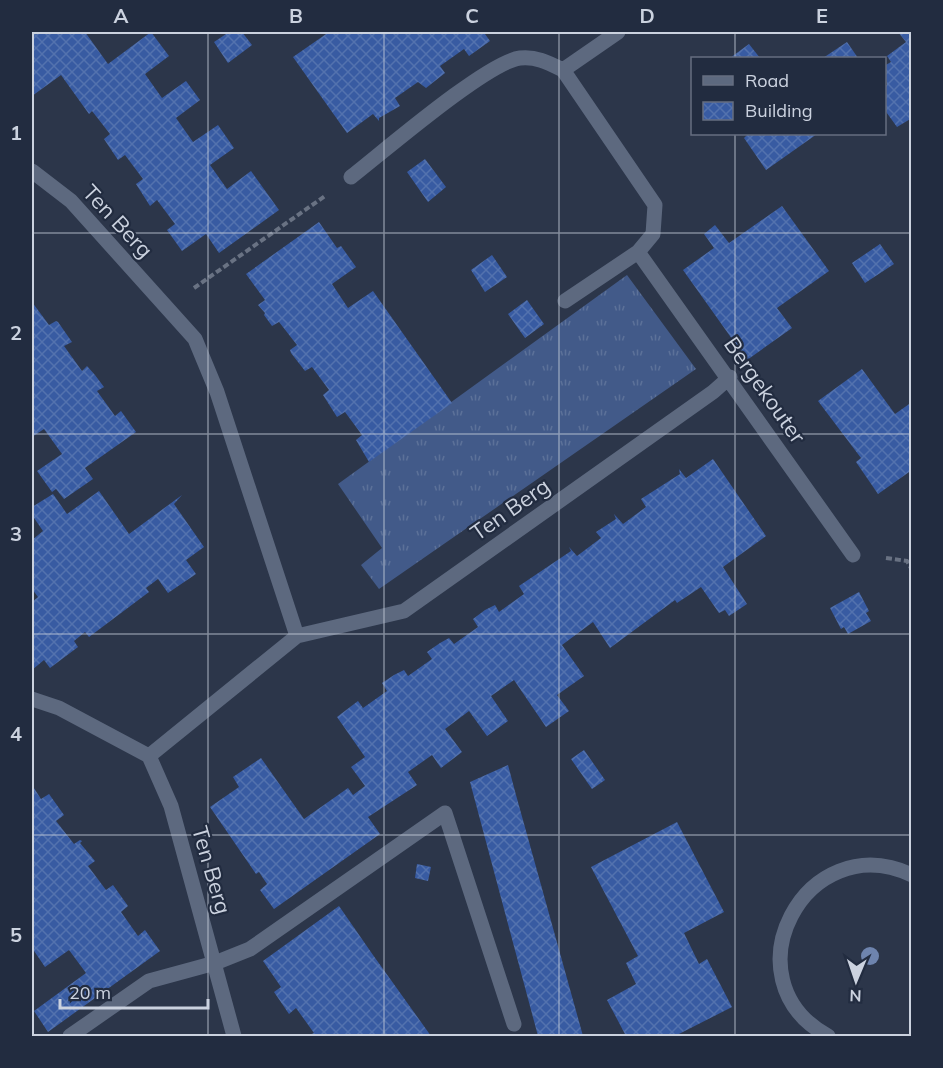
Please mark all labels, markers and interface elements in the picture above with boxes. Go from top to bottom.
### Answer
text: A [114,3,129,28]
text: B [289,3,303,28]
text: C [465,3,479,28]
text: D [639,3,655,28]
text: E [816,3,828,28]
legend [691,57,886,135]
text: Road [745,69,789,92]
text: Building [745,99,813,122]
text: 1 [10,120,22,145]
street label: Ten Berg [77,178,159,264]
text: 2 [10,320,22,345]
street label: Bergekouter [718,331,812,449]
street label: Ten Berg [465,472,555,546]
text: 3 [10,521,22,546]
text: 4 [10,721,22,746]
street label: Ten Berg [186,823,238,917]
text: 5 [10,922,22,947]
north arrow [826,951,886,1011]
scale bar [60,972,208,1010]
text: 20 m [69,981,111,1004]
text: N [849,986,862,1006]

